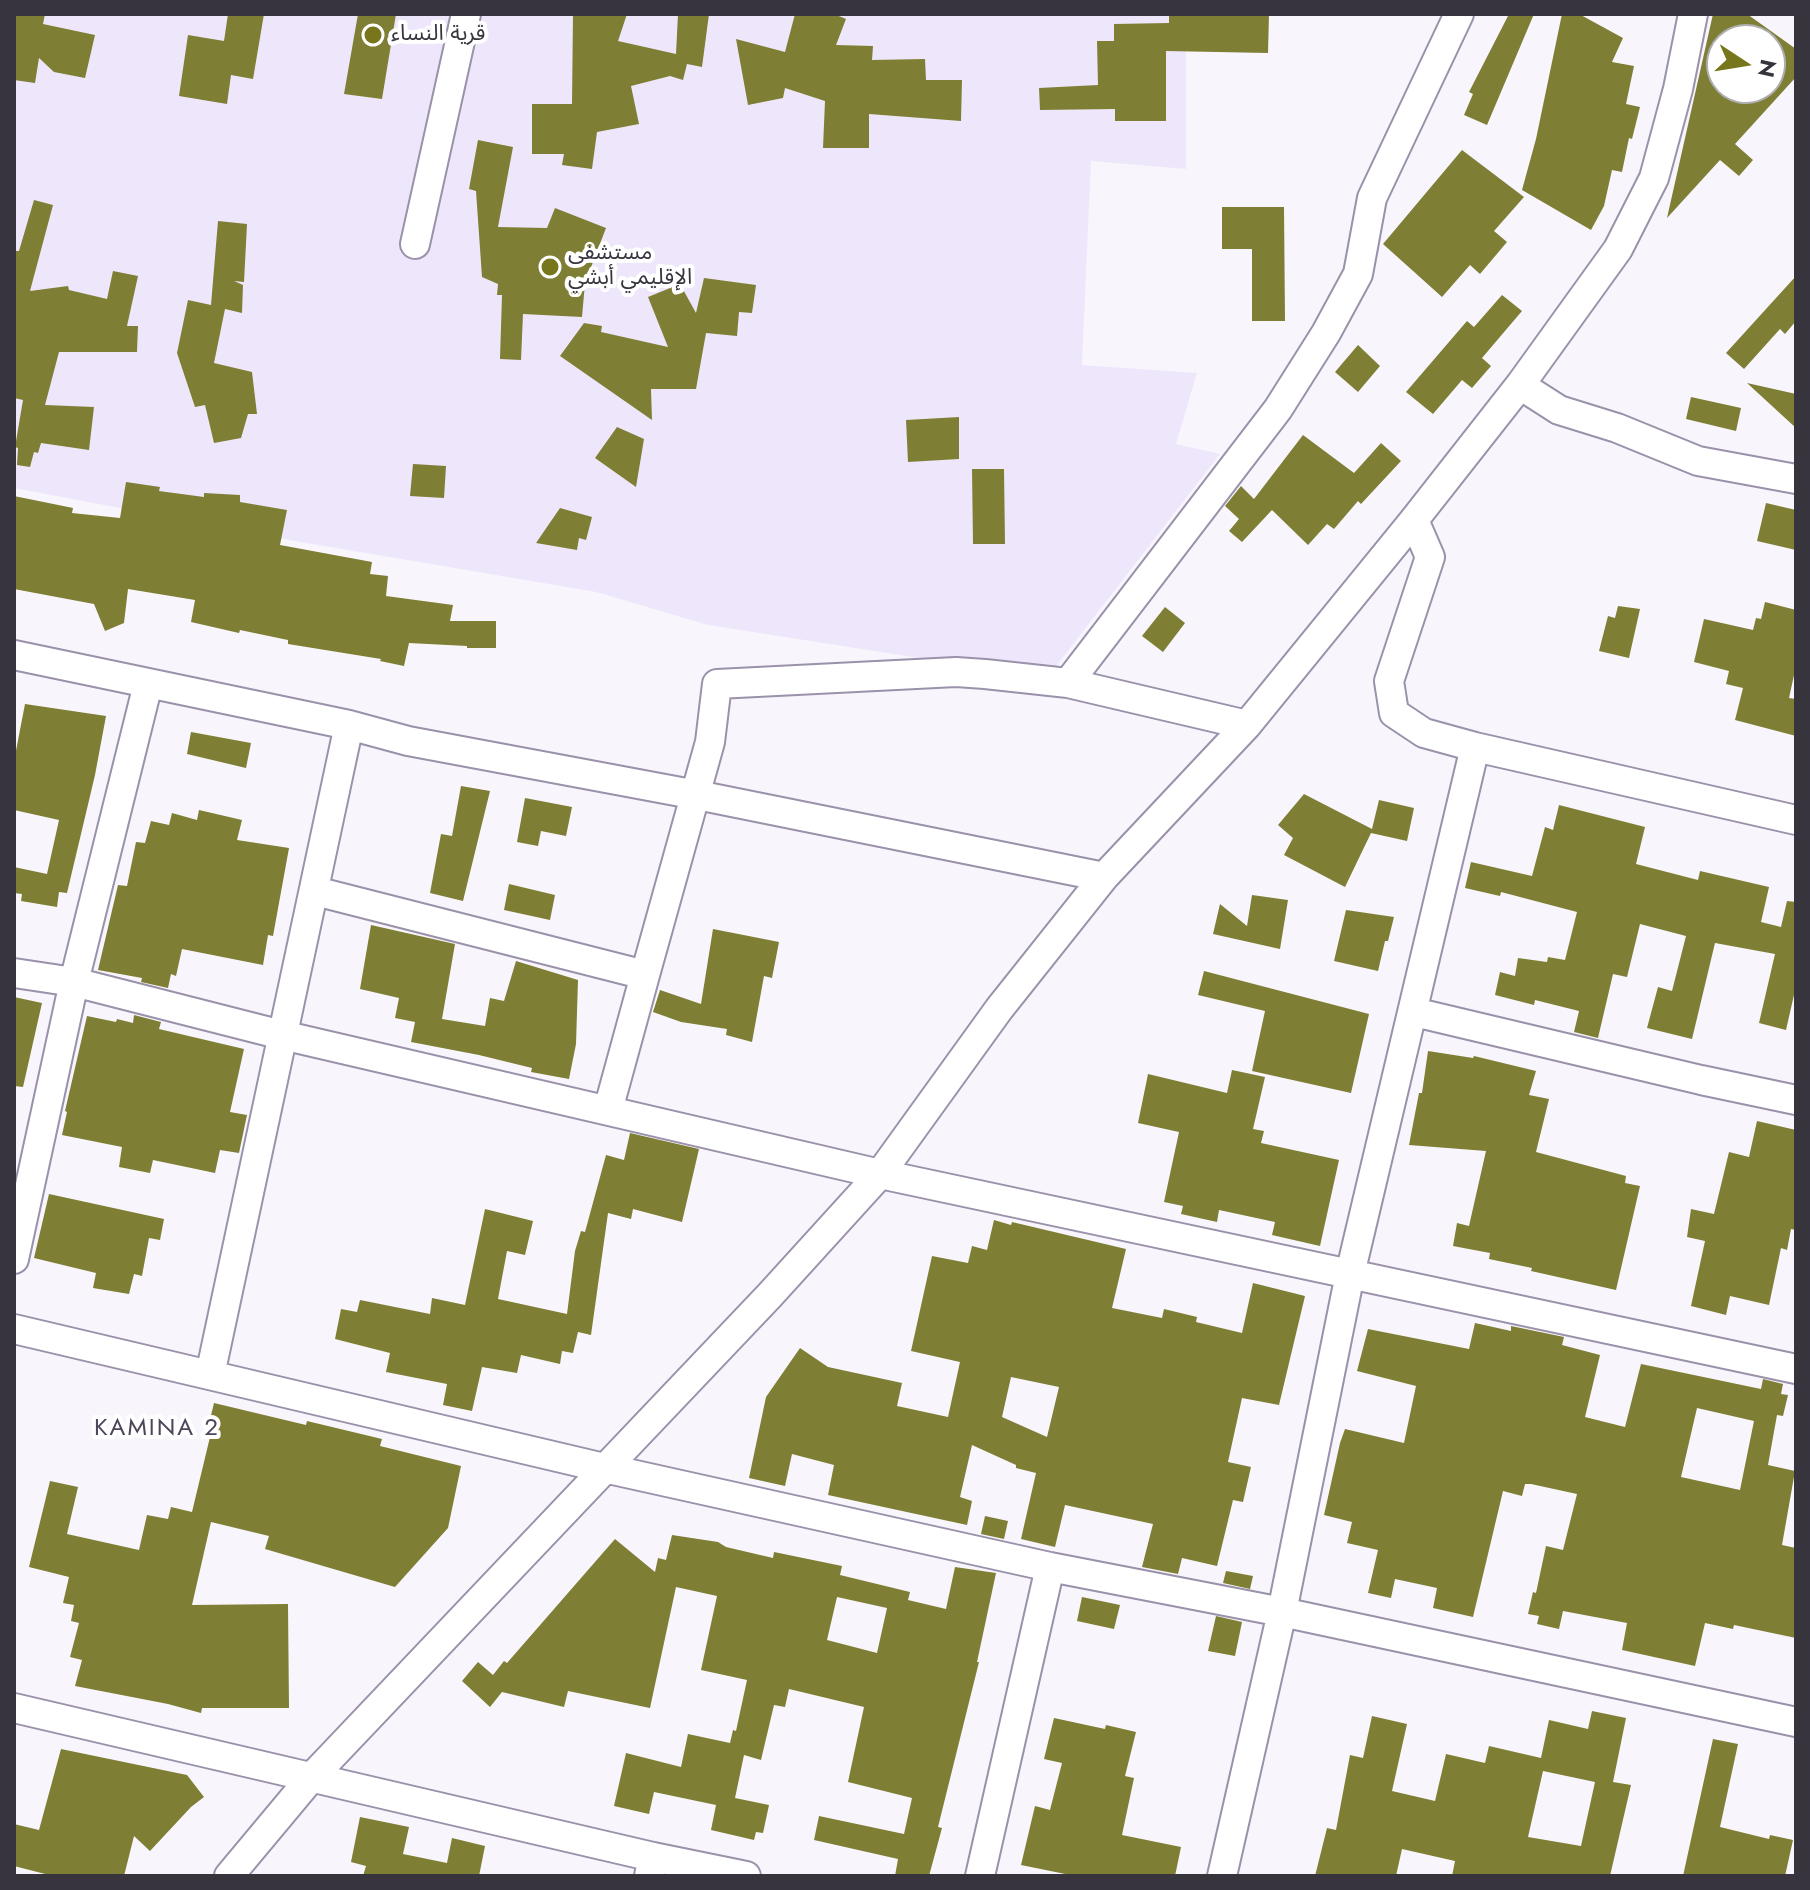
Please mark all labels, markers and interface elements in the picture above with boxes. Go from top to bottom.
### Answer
place label: قرية النساء [391,22,485,48]
marker: قرية النساء [362,24,384,46]
north arrow [1706,24,1786,104]
text: N [1750,57,1785,80]
place label: مستشفى الإقليمي أبشي [568,241,692,292]
marker: مستشفى الإقليمي أبشي [539,256,561,278]
district label: KAMINA 2 [94,1415,220,1443]

